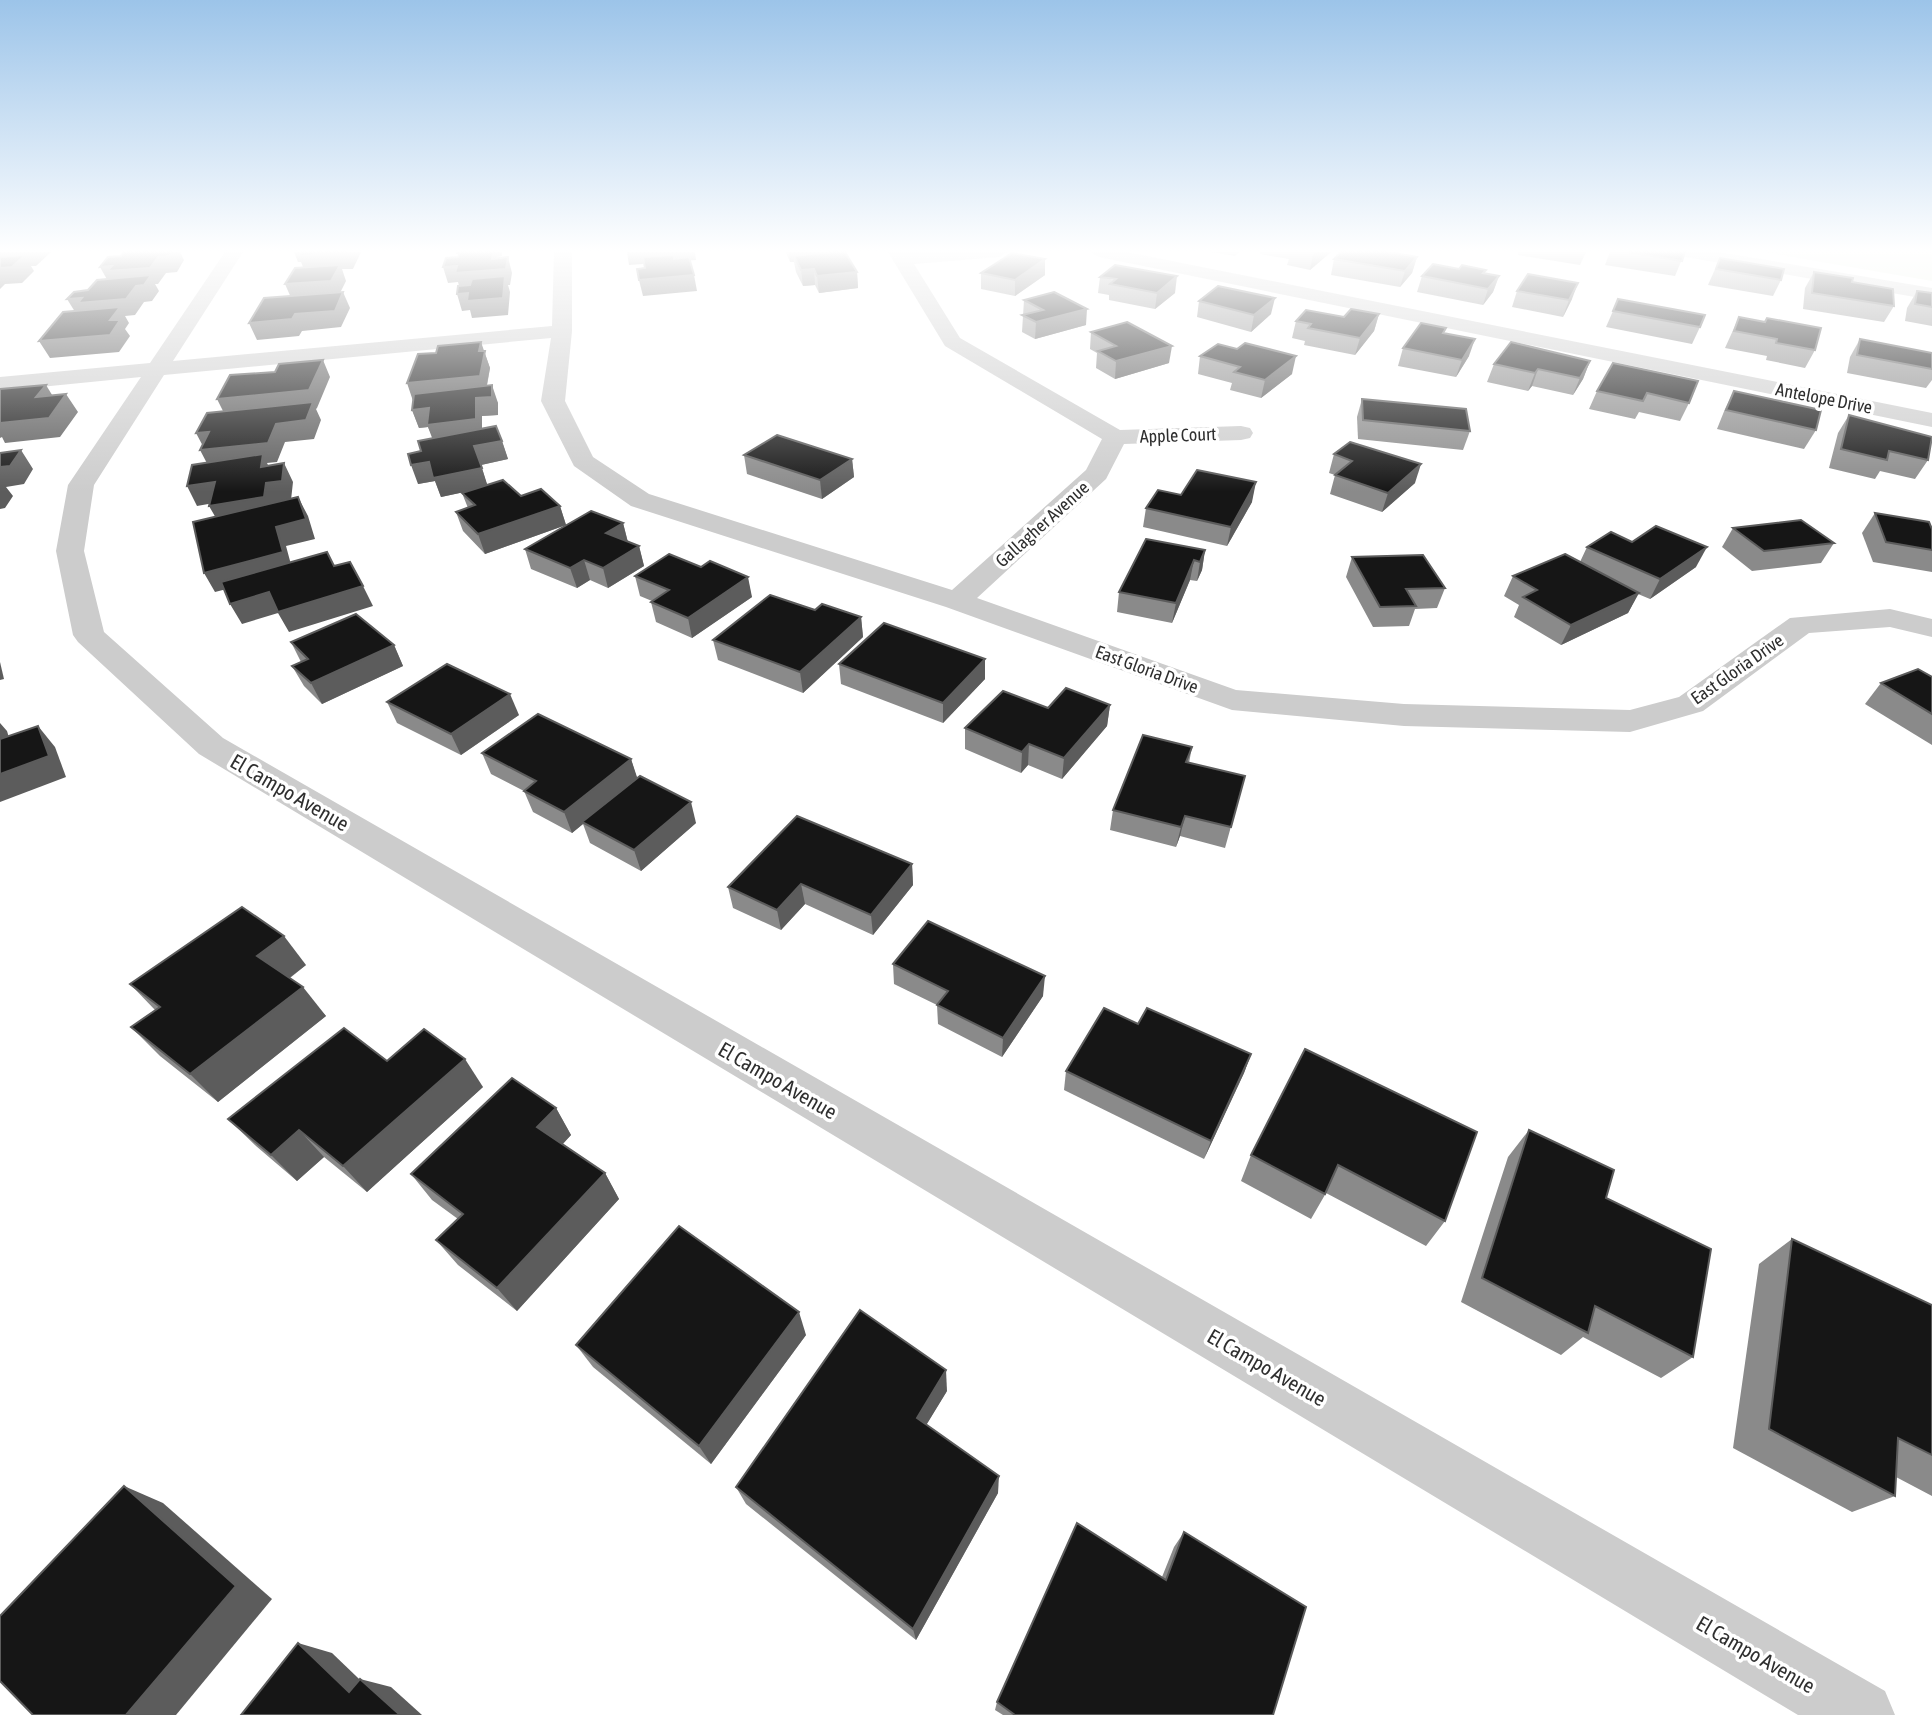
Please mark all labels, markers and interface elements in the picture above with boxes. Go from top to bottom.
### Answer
street label: Antelope Drive [1774,378,1874,418]
street label: Apple Court [1139,423,1217,447]
street label: Gallagher Avenue [991,477,1093,571]
street label: East Gloria Drive [1687,629,1787,709]
street label: East Gloria Drive [1093,641,1201,697]
street label: El Campo Avenue [227,748,353,836]
street label: El Campo Avenue [715,1036,841,1124]
street label: El Campo Avenue [1204,1323,1330,1411]
street label: El Campo Avenue [1693,1610,1819,1698]

